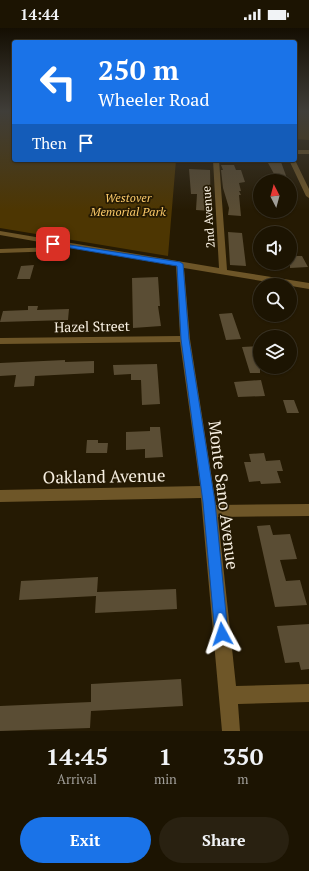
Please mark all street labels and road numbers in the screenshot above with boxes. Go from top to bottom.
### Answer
street label: 2nd Avenue [198,185,218,249]
street label: Hazel Street [54,316,131,336]
street label: Monte Sano Avenue [203,419,245,571]
street label: Oakland Avenue [42,463,166,489]

